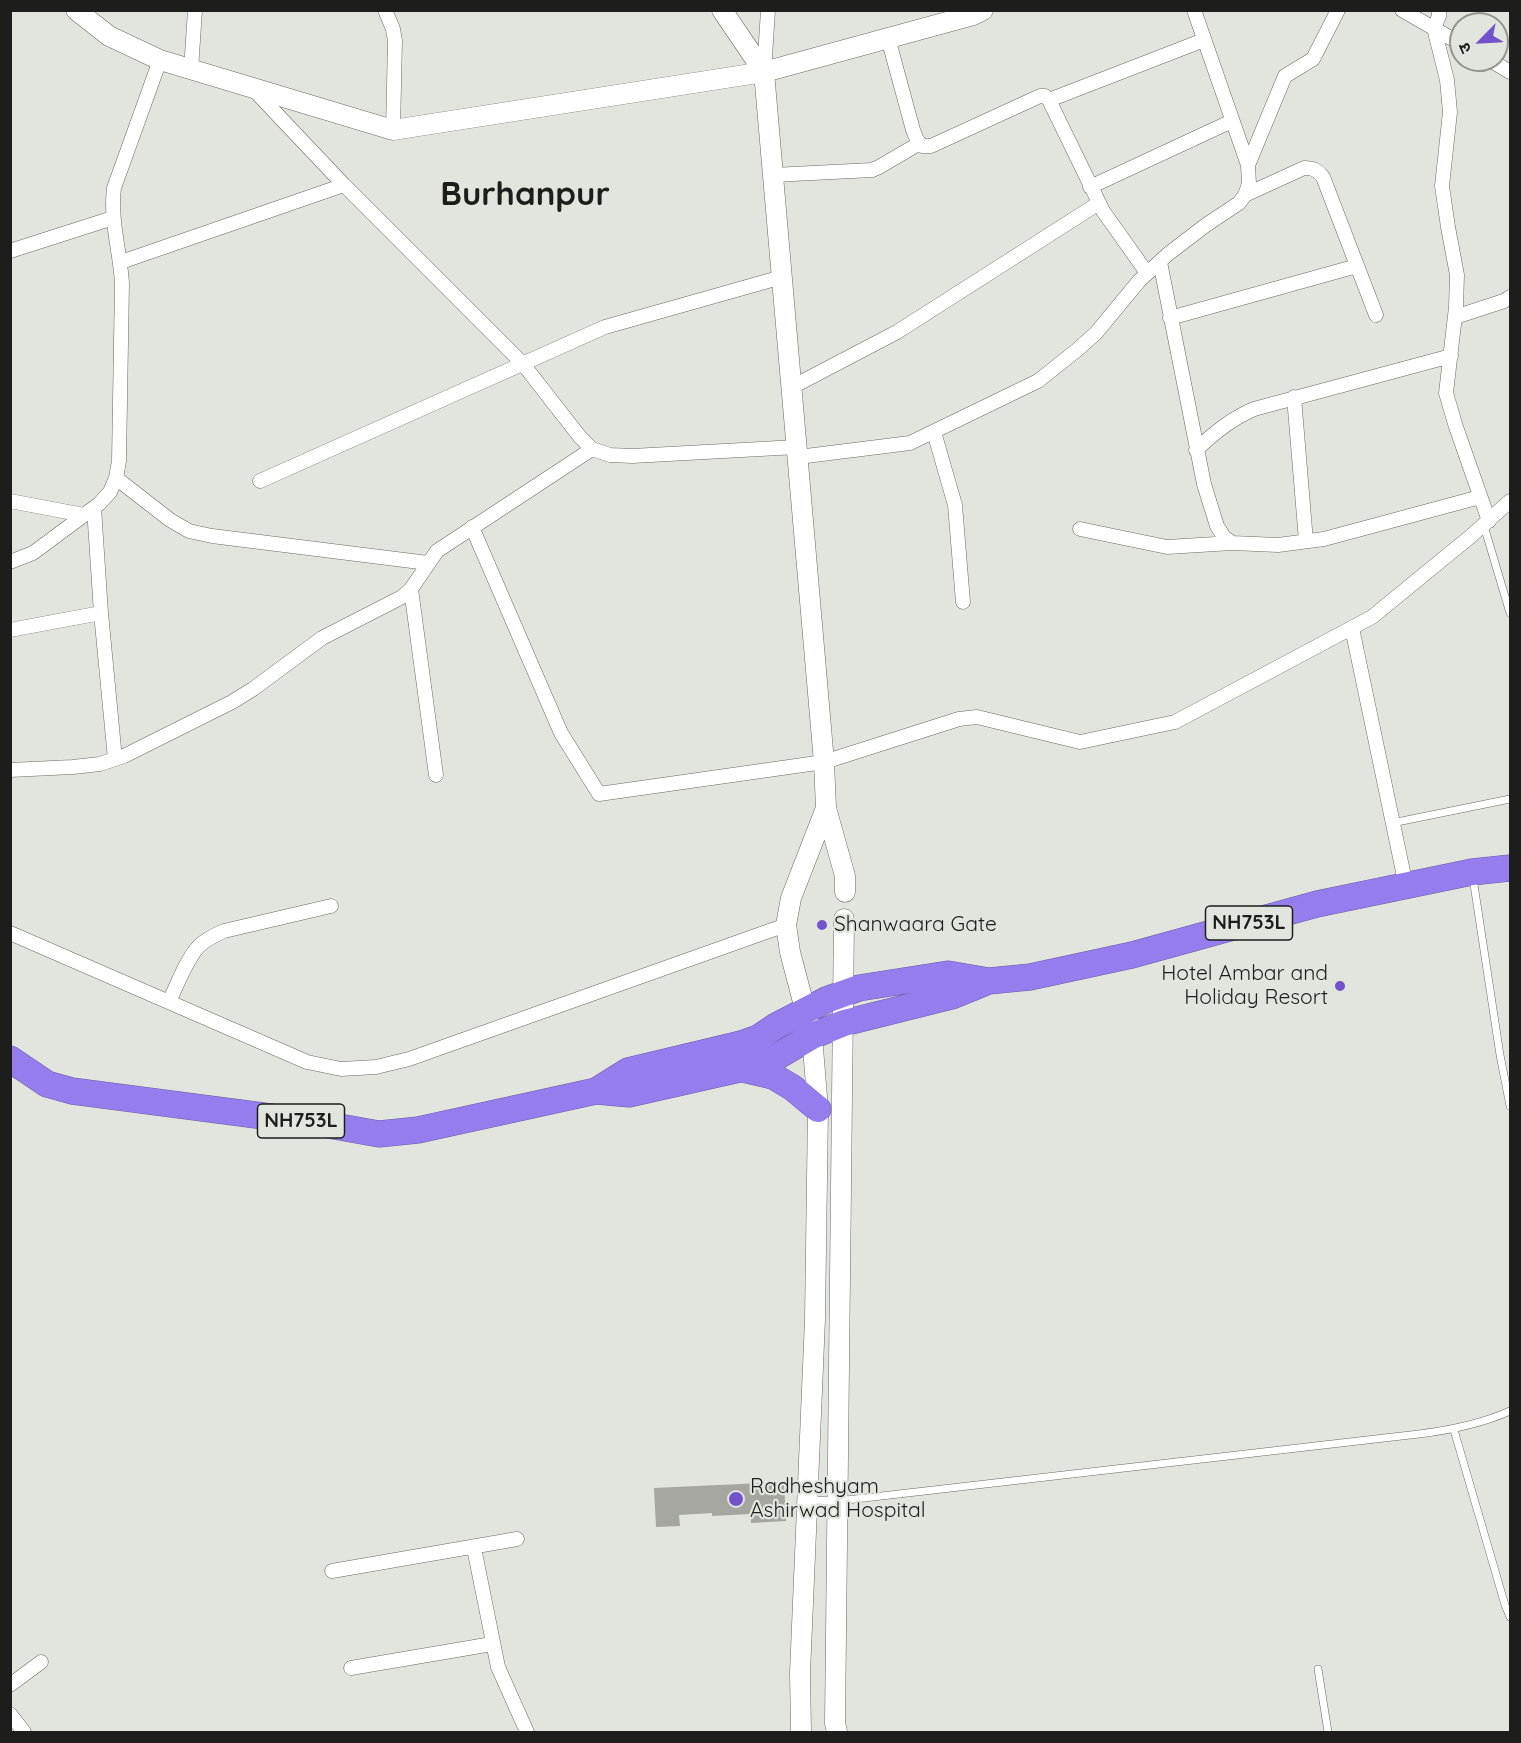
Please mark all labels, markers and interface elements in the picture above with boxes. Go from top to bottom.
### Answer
north arrow [1449,12,1509,72]
text: उ [1453,40,1475,57]
district label: Burhanpur [440,175,610,215]
road number: NH753L [1206,906,1292,940]
place label: Shanwaara Gate [834,912,997,938]
marker: Shanwaara Gate [815,918,829,932]
place label: Hotel Ambar and Holiday Resort [1161,961,1328,1011]
marker: Hotel Ambar and Holiday Resort [1333,979,1347,993]
road number: NH753L [258,1104,344,1138]
place label: Radheshyam Ashirwad Hospital [750,1474,926,1524]
marker: Radheshyam Ashirwad Hospital [727,1490,745,1508]

